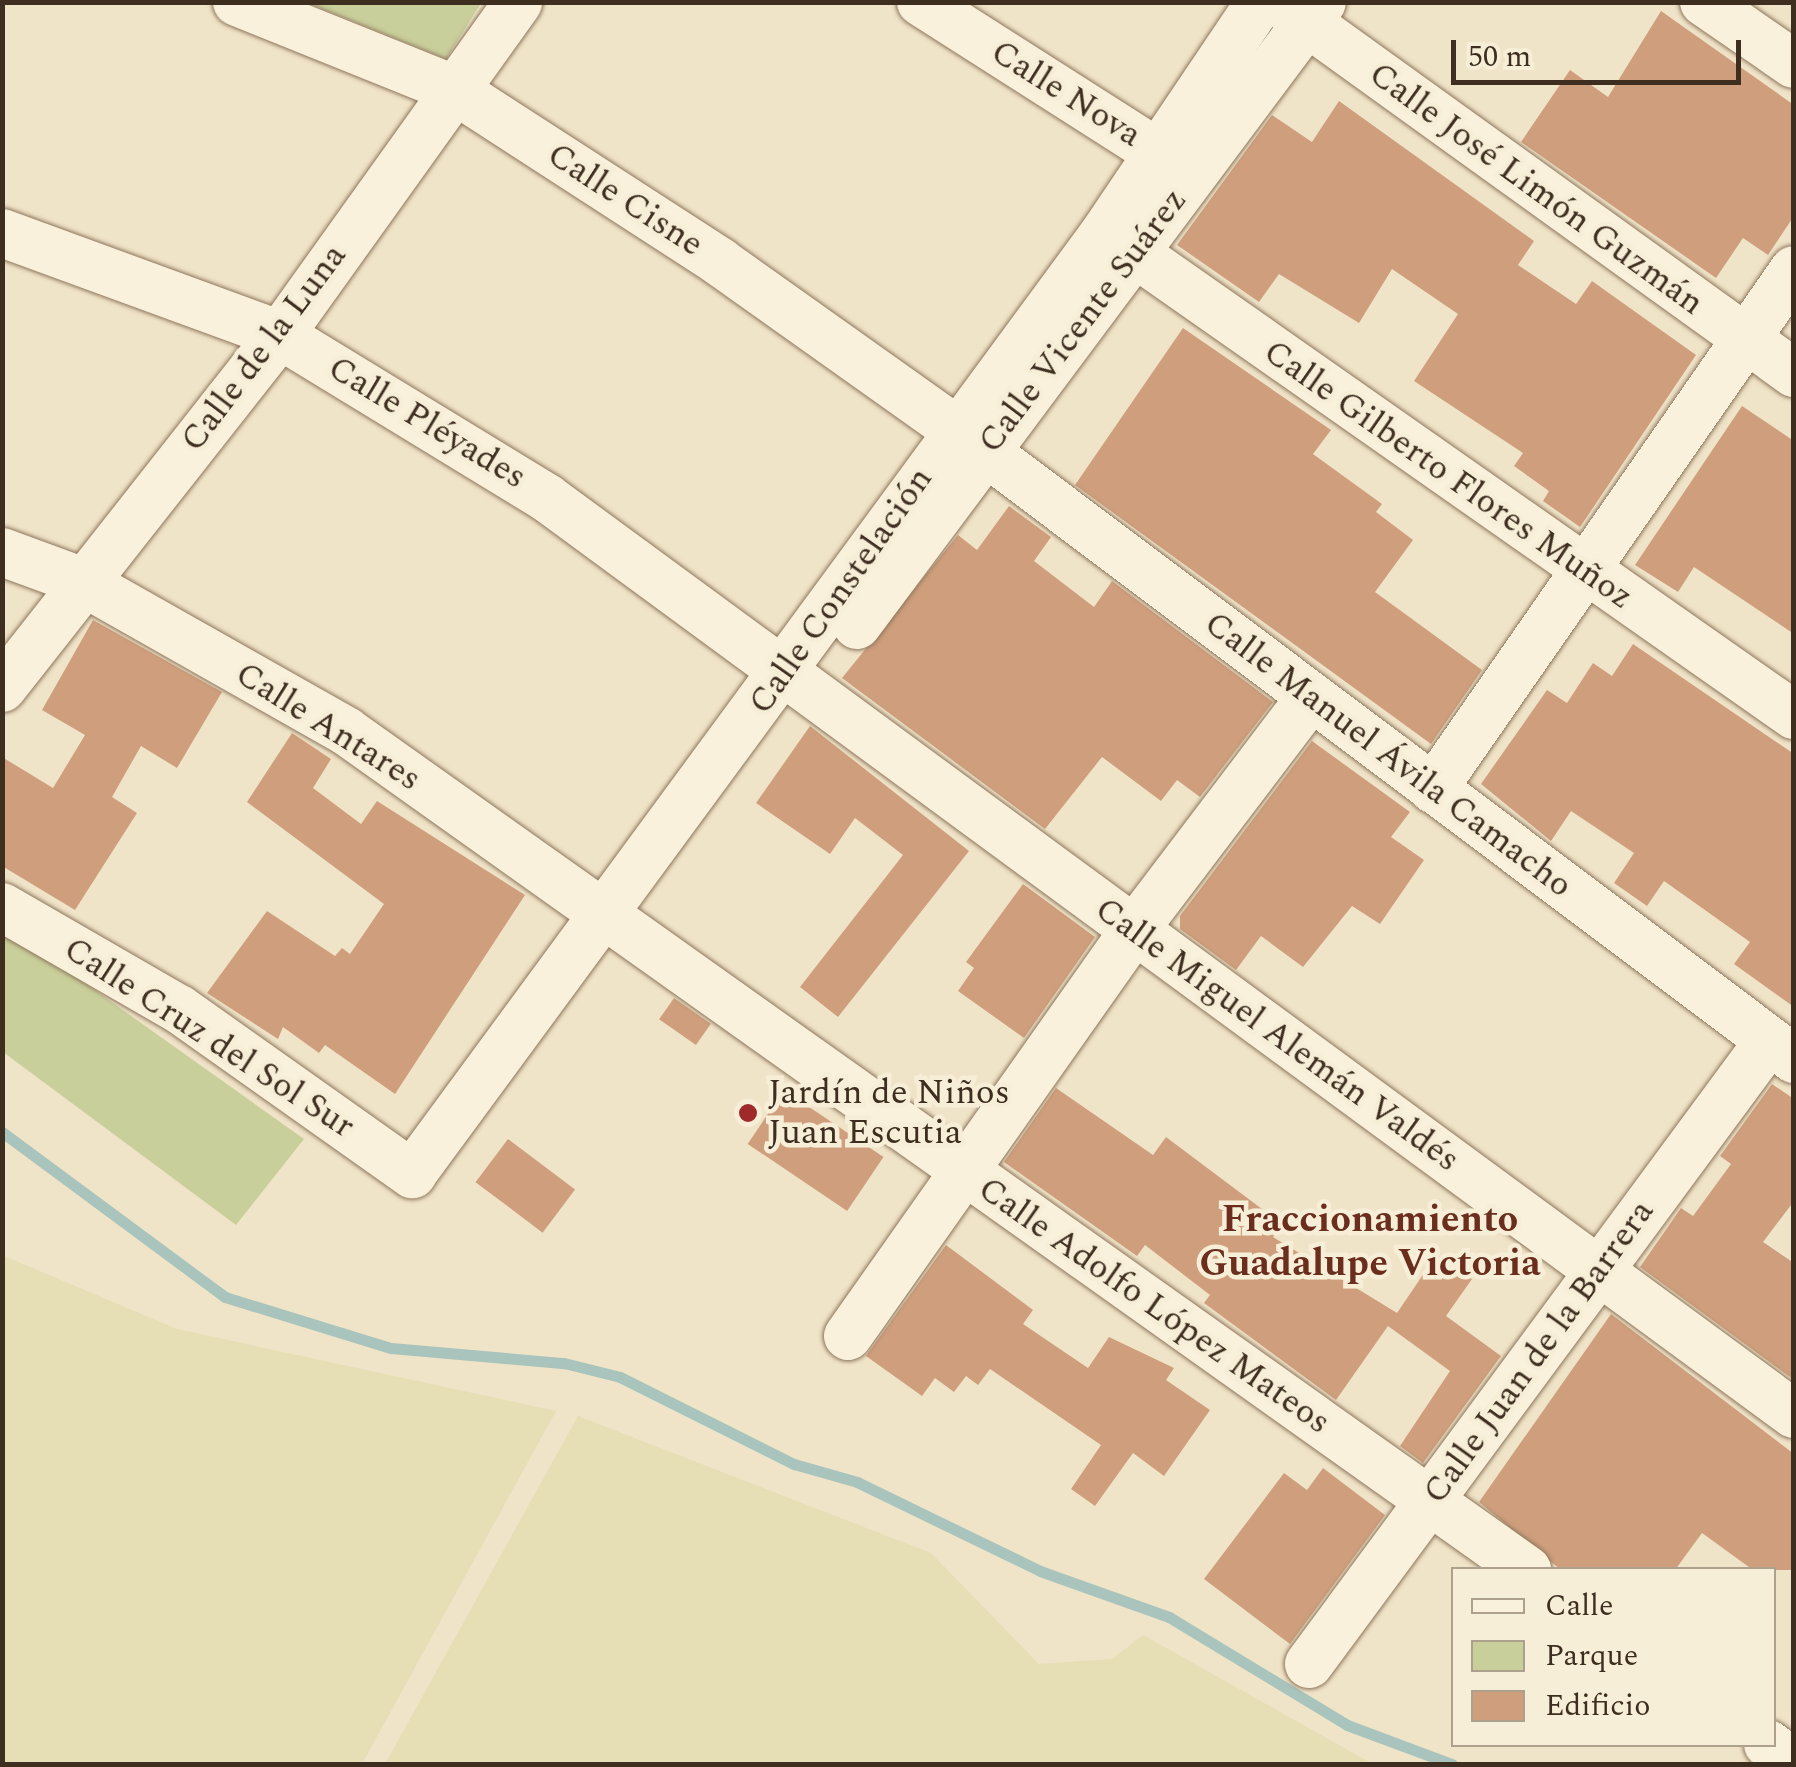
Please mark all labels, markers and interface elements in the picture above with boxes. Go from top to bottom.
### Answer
scale bar [1456,20,1746,82]
street label: Calle Nova [983,31,1149,157]
text: 50 m [1468,34,1531,80]
street label: Calle José Limón Guzmán [1361,53,1711,325]
street label: Calle Cisne [539,134,711,266]
street label: Calle Vicente Suárez [970,180,1196,462]
street label: Calle de la Luna [172,236,356,460]
street label: Calle Gilberto Flores Muñoz [1255,331,1641,619]
street label: Calle Pléyades [320,347,534,499]
street label: Calle Constelación [740,459,942,723]
street label: Calle Manuel Ávila Camacho [1196,603,1580,907]
street label: Calle Antares [228,653,428,801]
street label: Calle Miguel Alemán Valdés [1087,889,1467,1181]
street label: Calle Cruz del Sol Sur [56,928,362,1148]
place label: Jardín de Niños Juan Escutia [768,1072,1010,1154]
marker: Jardín de Niños Juan Escutia [737,1102,759,1124]
street label: Calle Adolfo López Mateos [970,1168,1338,1444]
street label: Calle Juan de la Barrera [1415,1192,1663,1512]
district label: Fraccionamiento Guadalupe Victoria [1199,1198,1541,1288]
legend [1451,1567,1776,1747]
text: Calle [1545,1583,1613,1629]
text: Parque [1545,1633,1638,1679]
text: Edificio [1545,1683,1650,1729]

